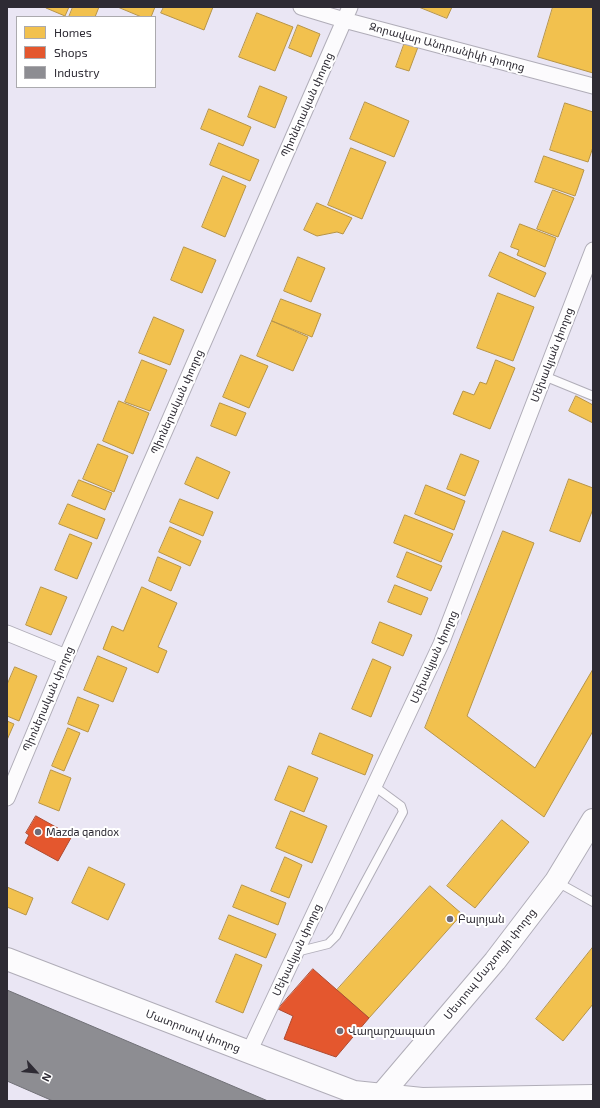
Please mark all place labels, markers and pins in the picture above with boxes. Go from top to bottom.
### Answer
place label: Mazda qandox [46,825,119,839]
marker: Mazda qandox [33,827,43,837]
place label: Բալոյան [458,912,505,926]
marker: Բալոյան [445,914,455,924]
place label: Վաղարշապատ [348,1024,435,1038]
marker: Վաղարշապատ [335,1026,345,1036]

